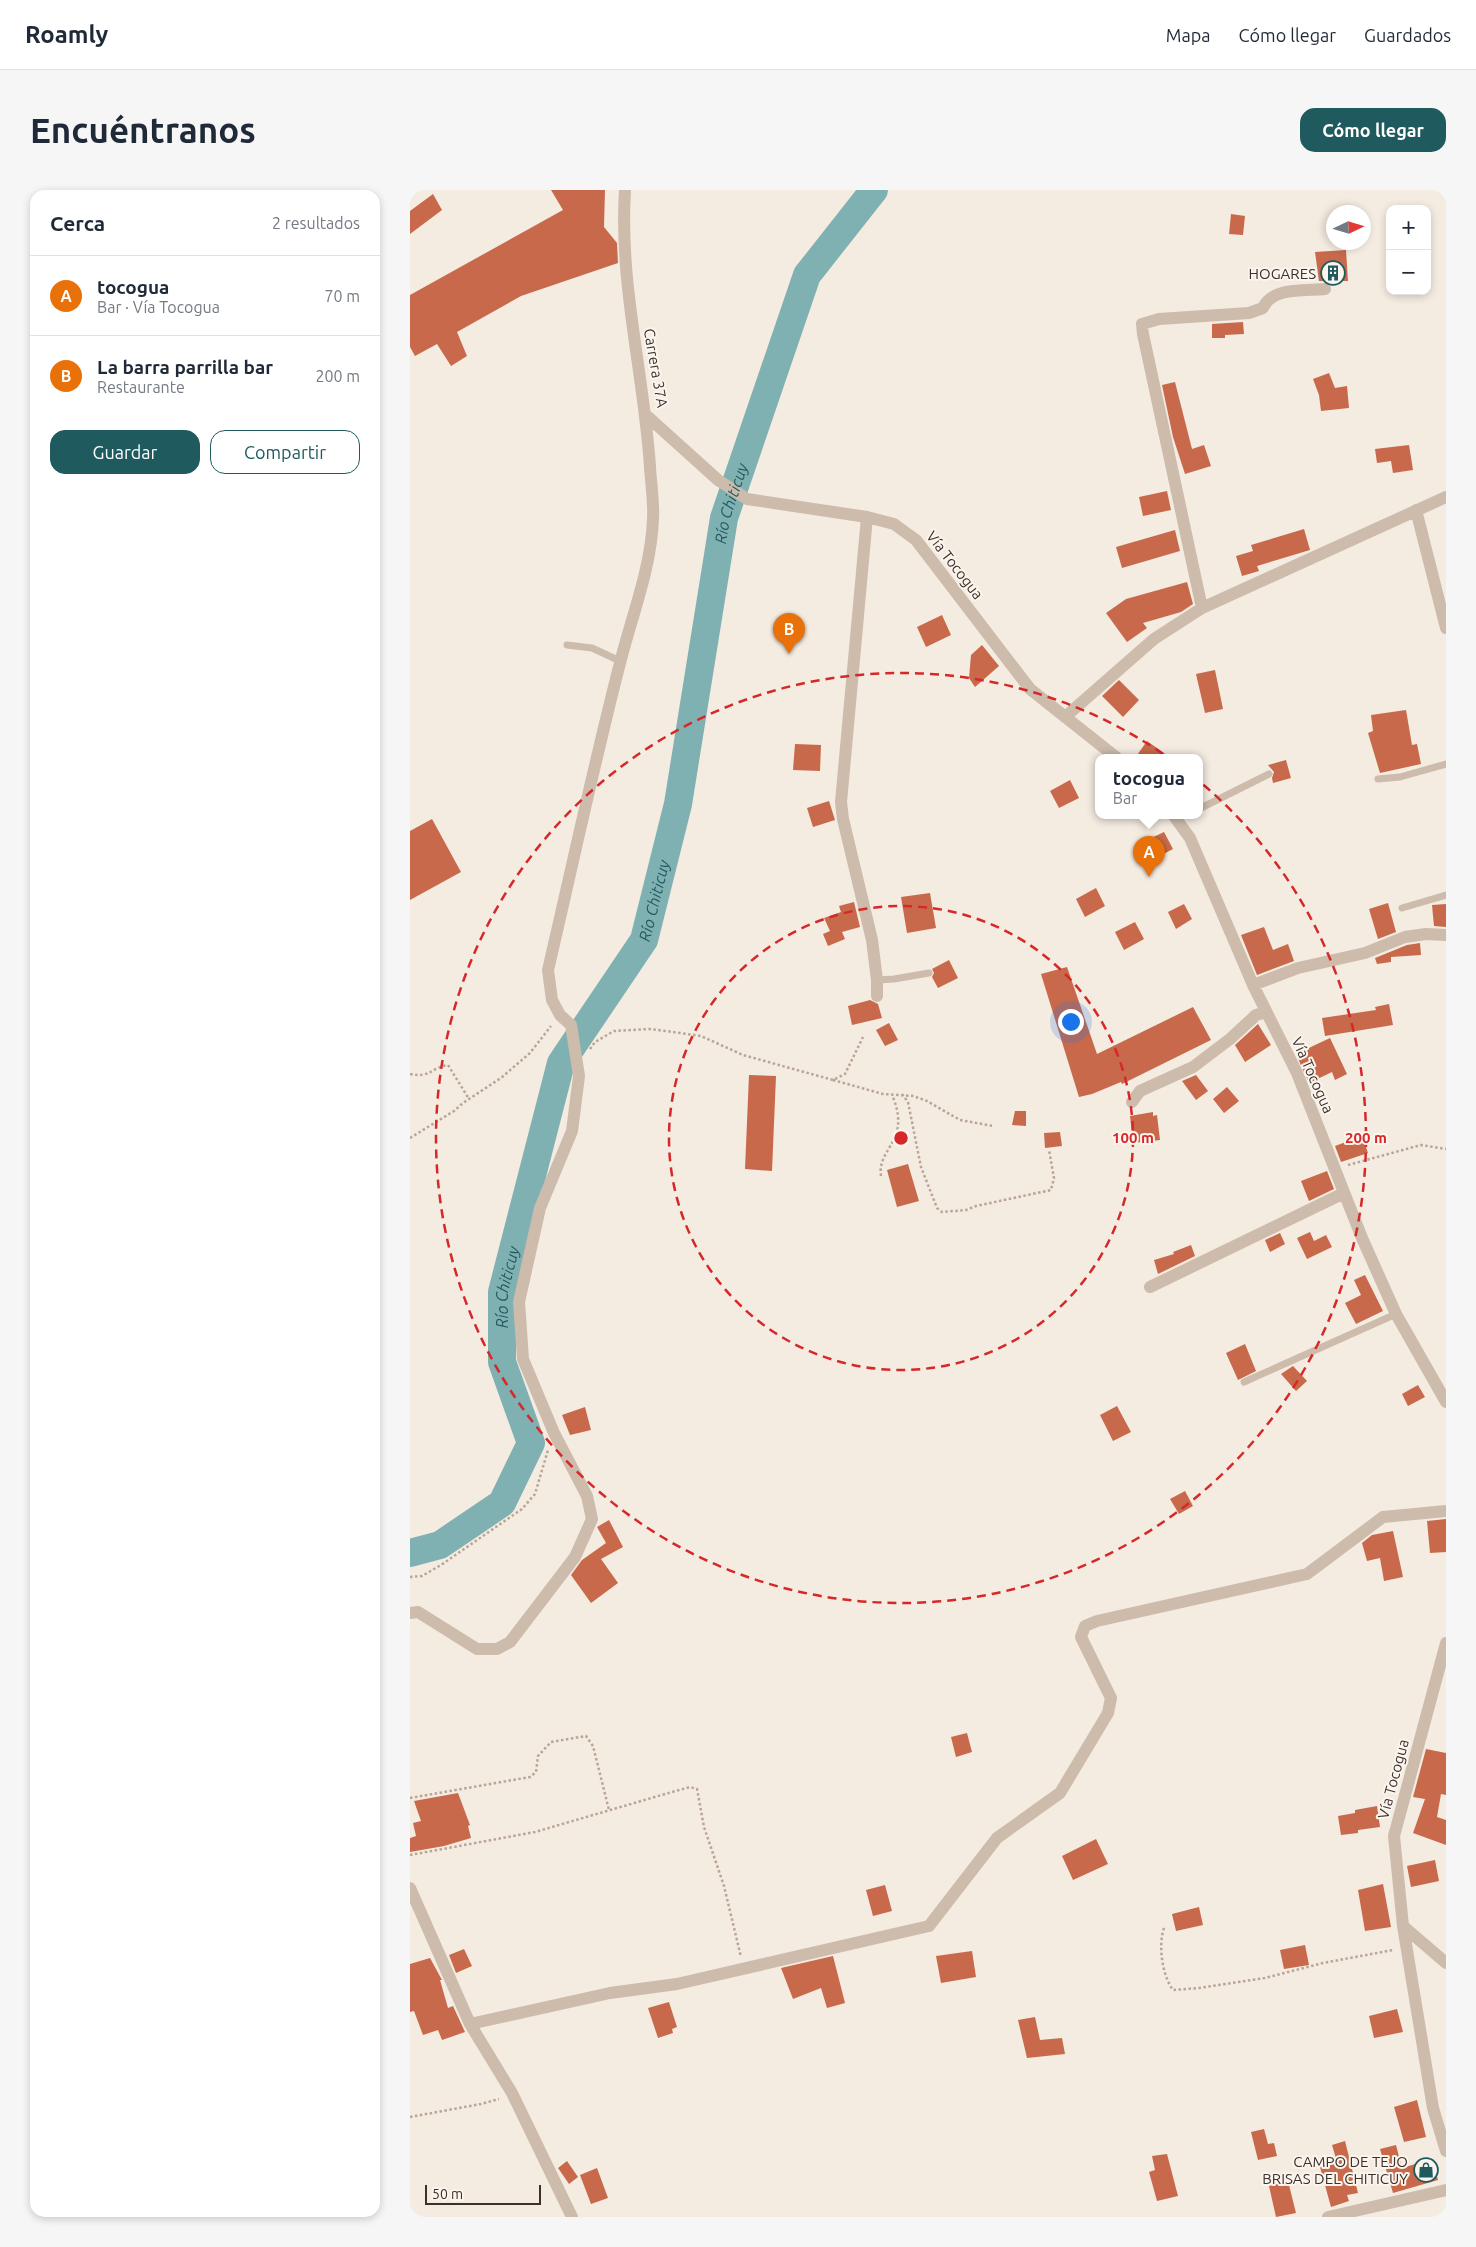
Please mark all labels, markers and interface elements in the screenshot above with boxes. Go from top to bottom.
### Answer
text: Roamly [25,21,108,48]
text: Mapa [1166,25,1211,45]
text: Cómo llegar [1239,25,1336,45]
text: Guardados [1364,25,1451,45]
button: Cómo llegar [1300,108,1446,152]
text: Encuéntranos [30,110,256,150]
north arrow [1326,205,1371,250]
map controls [1386,205,1431,295]
button: + [1386,205,1431,250]
text: Cerca [50,211,105,235]
text: 2 resultados [272,214,360,232]
button: − [1386,250,1431,295]
building icon: HOGARES [1320,260,1346,286]
place label: HOGARES [1249,265,1316,282]
text: tocogua [97,276,169,298]
text: A [60,287,72,305]
text: 70 m [324,287,360,305]
text: Bar · Vía Tocogua [97,298,220,316]
street label: Carrera 37A [641,327,671,409]
text: La barra parrilla bar [97,356,273,378]
text: B [61,367,71,385]
text: 200 m [315,367,360,385]
text: Restaurante [97,378,185,396]
button: Guardar [50,430,200,474]
button: Compartir [210,430,360,474]
water label: Río Chiticuy [711,461,751,545]
street label: Vía Tocogua [923,528,987,602]
pin: B [773,613,805,654]
popup [1095,754,1203,819]
text: tocogua [1113,767,1185,789]
text: Bar [1113,789,1137,807]
pin: A [1133,836,1165,877]
water label: Río Chiticuy [635,858,673,943]
your location [1058,1009,1084,1035]
street label: Vía Tocogua [1289,1034,1337,1116]
centre of rings [892,1129,910,1147]
text: 100 m [1112,1129,1154,1146]
text: 200 m [1345,1129,1387,1146]
water label: Río Chiticuy [493,1244,523,1328]
street label: Vía Tocogua [1374,1737,1412,1821]
place label: CAMPO DE TEJO BRISAS DEL CHITICUY [1262,2153,1408,2187]
shop icon: CAMPO DE TEJO BRISAS DEL CHITICUY [1413,2157,1439,2183]
scale bar [425,2182,541,2205]
text: 50 m [432,2186,463,2202]

